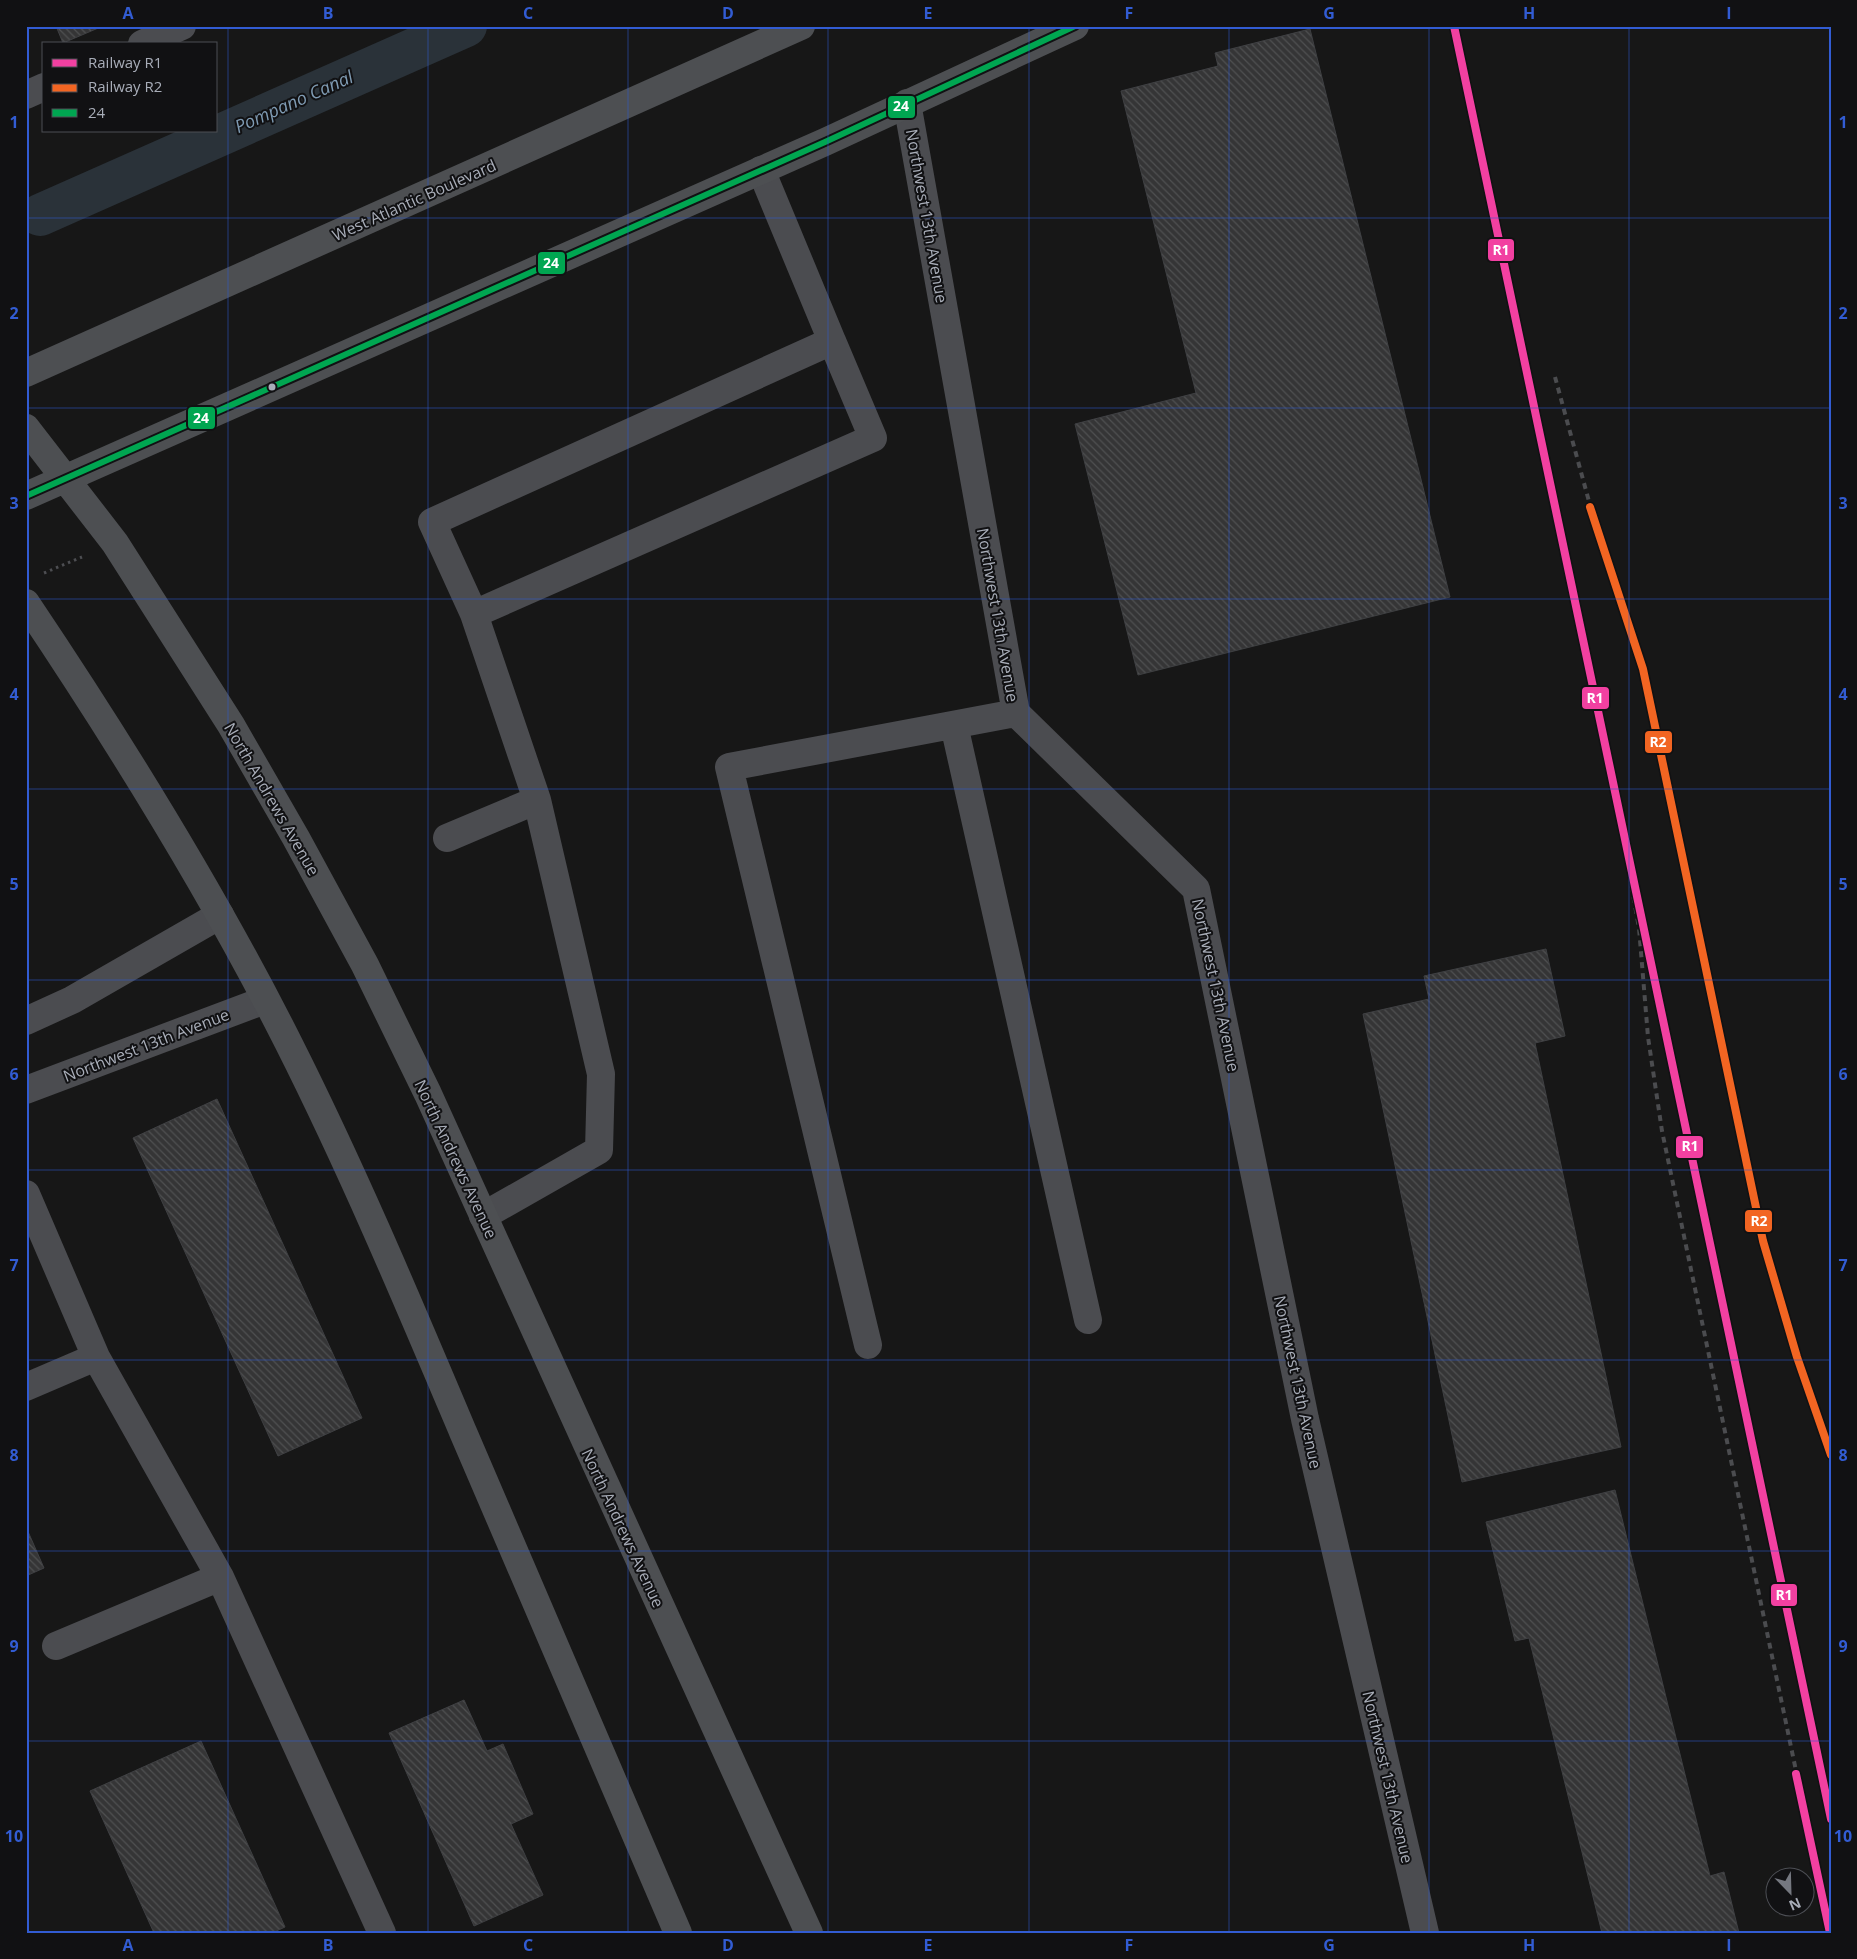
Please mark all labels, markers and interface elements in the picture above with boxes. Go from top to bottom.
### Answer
text: A [122,2,134,24]
text: B [323,2,333,24]
text: C [523,2,533,24]
text: D [722,2,734,24]
text: E [924,2,933,24]
text: F [1125,2,1133,24]
text: G [1323,2,1335,24]
text: H [1523,2,1535,24]
text: I [1726,2,1732,24]
legend [42,42,218,132]
text: Railway R1 [88,52,162,72]
water label: Pompano Canal [230,64,357,138]
text: Railway R2 [88,76,162,96]
line badge: 24 [887,95,916,119]
text: 24 [893,96,909,115]
text: 24 [88,102,106,122]
text: 1 [9,111,19,133]
text: 1 [1838,111,1848,133]
street label: Northwest 13th Avenue [901,127,953,305]
street label: West Atlantic Boulevard [329,154,499,246]
line badge: R1 [1487,238,1515,262]
text: R1 [1492,240,1510,259]
line badge: 24 [537,251,566,275]
text: 24 [543,253,559,272]
text: 2 [9,302,19,324]
text: 2 [1838,302,1848,324]
unlabelled marker [267,382,277,392]
line badge: 24 [187,406,216,430]
text: 24 [193,408,209,427]
text: 3 [9,492,19,514]
text: 3 [1838,492,1848,514]
street label: Northwest 13th Avenue [972,526,1024,704]
text: 4 [9,683,19,705]
text: 4 [1838,683,1848,705]
line badge: R1 [1581,686,1610,710]
text: R1 [1586,688,1604,707]
street label: North Andrews Avenue [219,719,325,879]
line badge: R2 [1644,730,1673,754]
text: R2 [1649,732,1667,751]
text: 5 [9,873,19,895]
text: 5 [1838,873,1848,895]
street label: Northwest 13th Avenue [1187,897,1245,1074]
street label: Northwest 13th Avenue [60,1003,232,1087]
text: 6 [9,1063,19,1085]
text: 6 [1838,1063,1848,1085]
street label: North Andrews Avenue [409,1076,503,1242]
line badge: R1 [1675,1135,1704,1159]
text: R1 [1681,1136,1699,1155]
line badge: R2 [1744,1209,1773,1233]
text: R2 [1750,1211,1768,1230]
text: 7 [9,1254,19,1276]
text: 7 [1838,1254,1848,1276]
street label: Northwest 13th Avenue [1269,1294,1327,1471]
text: 8 [9,1444,19,1466]
text: 8 [1838,1444,1848,1466]
street label: North Andrews Avenue [576,1445,670,1611]
line badge: R1 [1770,1583,1798,1607]
text: R1 [1775,1585,1793,1604]
text: 9 [9,1635,19,1657]
text: 9 [1838,1635,1848,1657]
street label: Northwest 13th Avenue [1357,1689,1419,1865]
text: 10 [5,1825,23,1847]
text: 10 [1834,1825,1852,1847]
north arrow [1764,1866,1814,1916]
text: N [1786,1893,1804,1915]
text: A [122,1934,134,1956]
text: B [323,1934,333,1956]
text: C [523,1934,533,1956]
text: D [722,1934,734,1956]
text: E [924,1934,933,1956]
text: F [1125,1934,1133,1956]
text: G [1323,1934,1335,1956]
text: H [1523,1934,1535,1956]
text: I [1726,1934,1732,1956]

